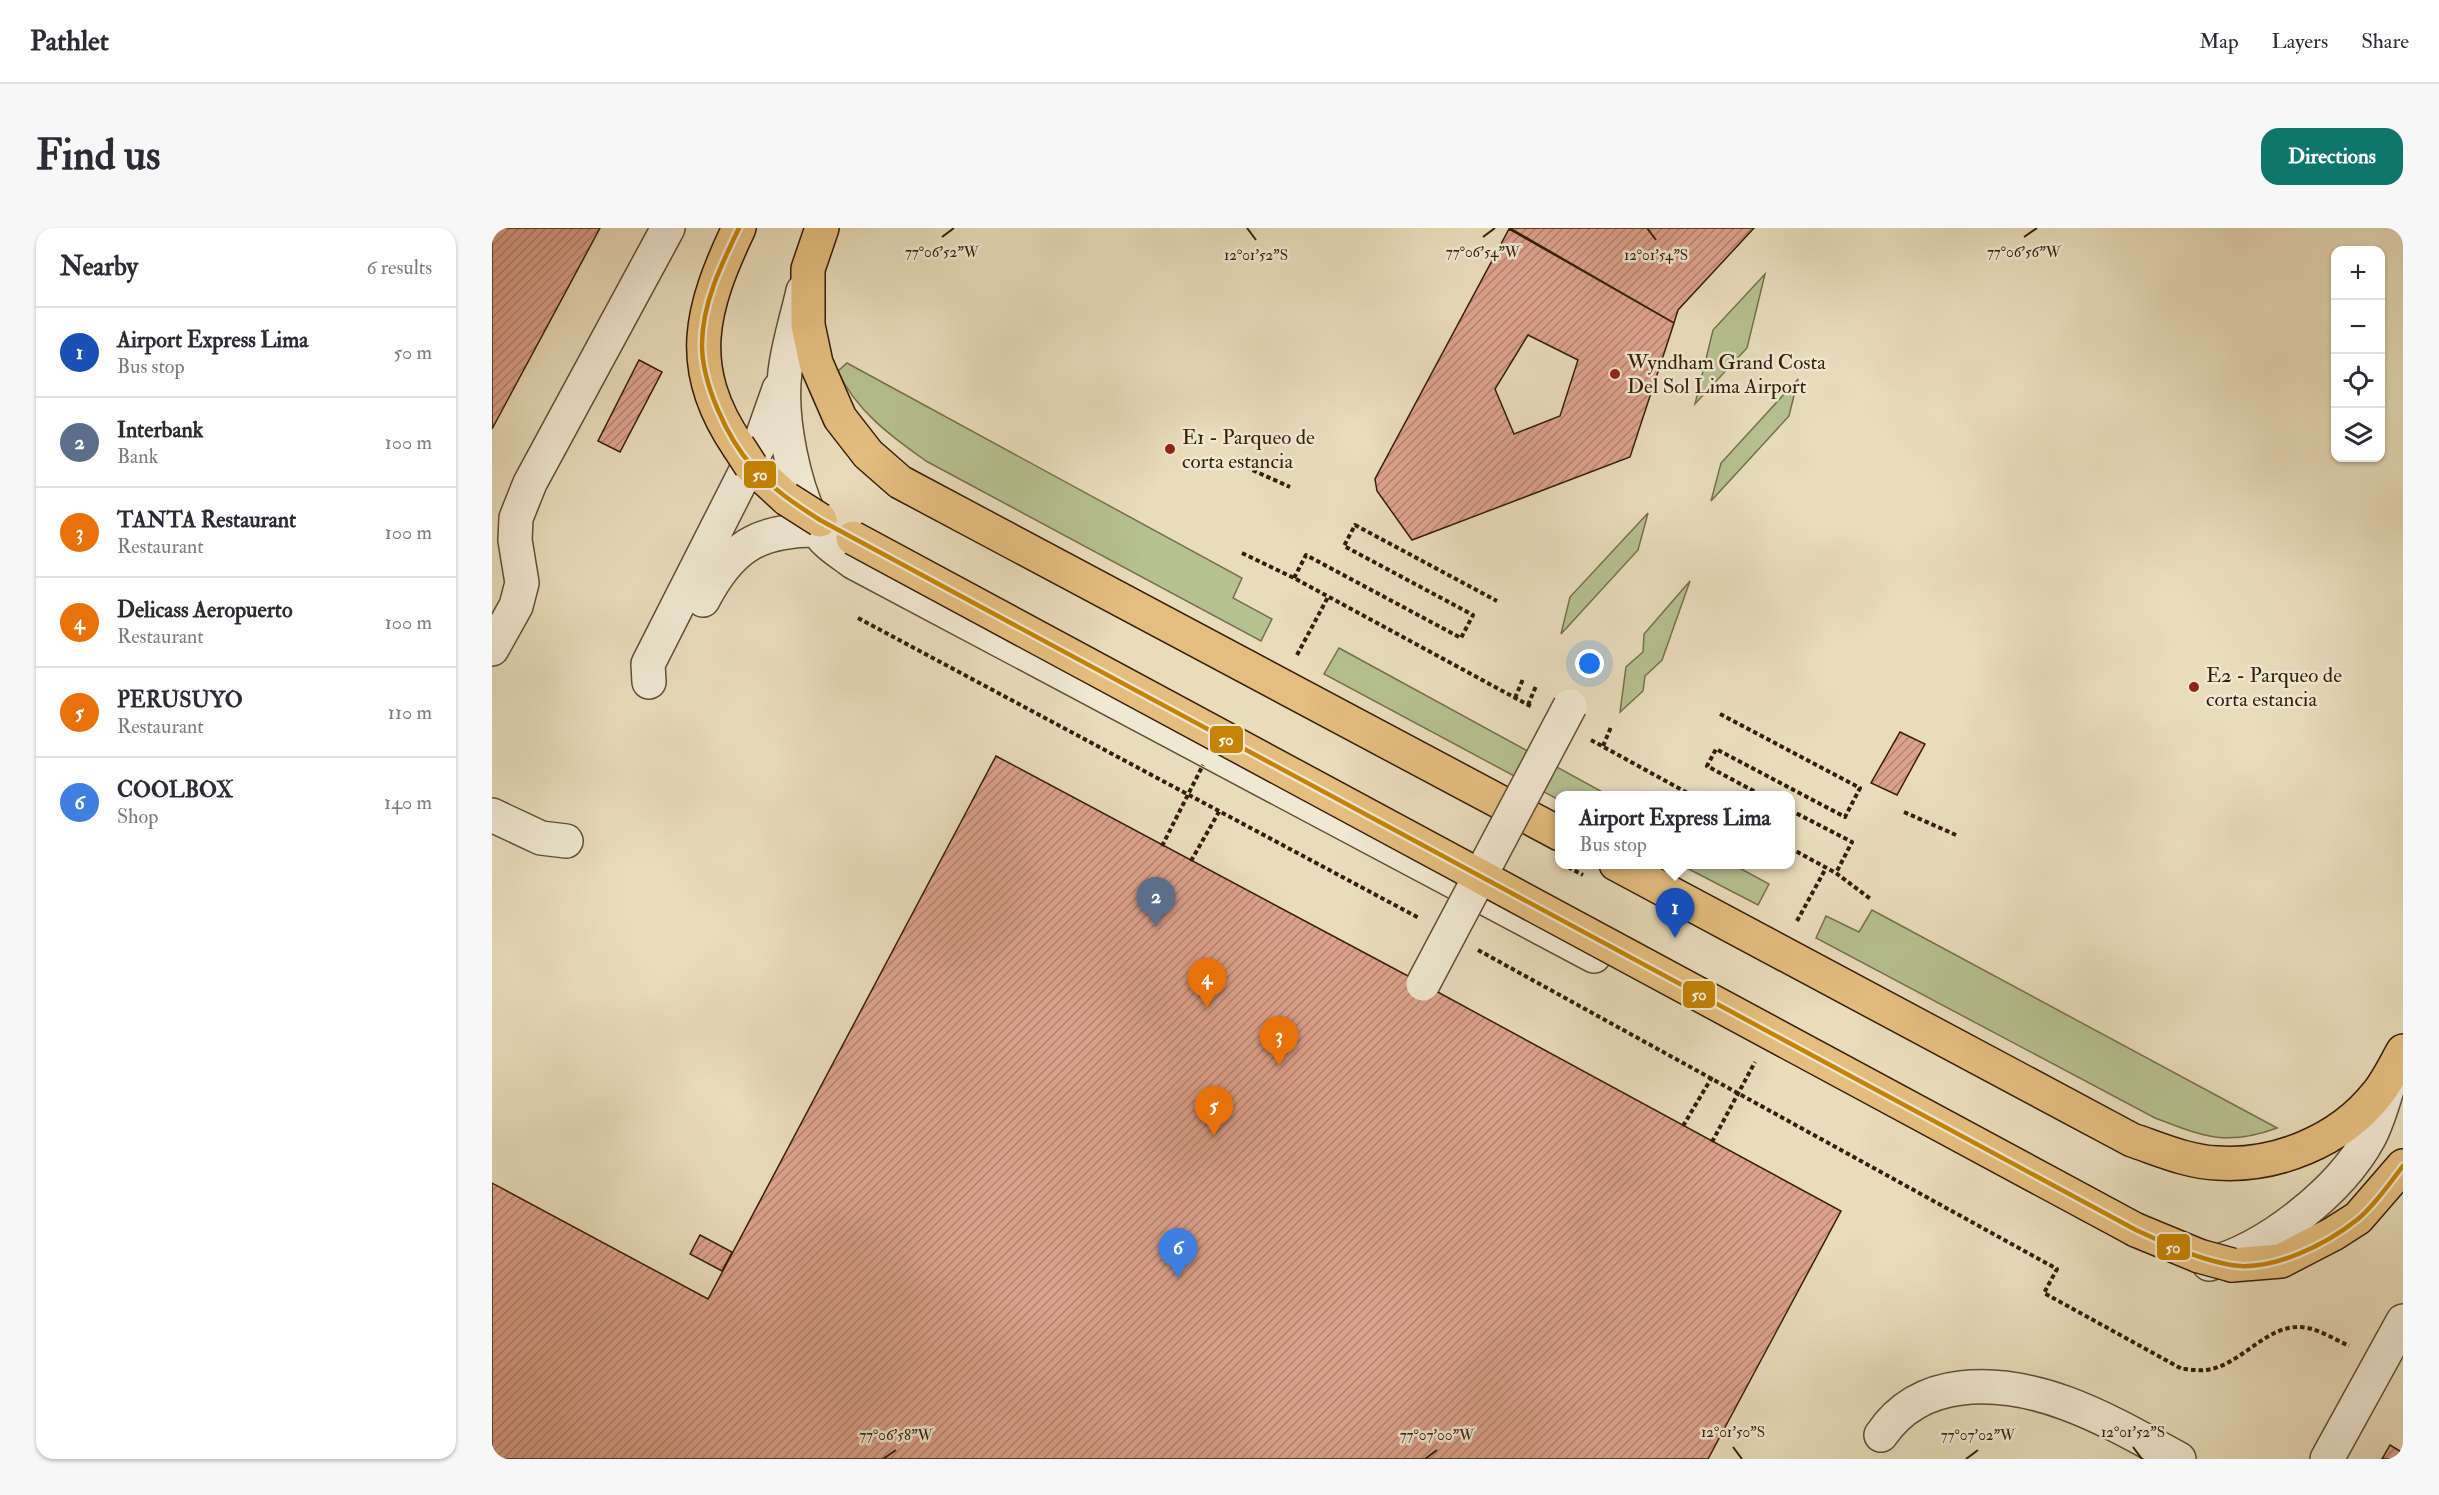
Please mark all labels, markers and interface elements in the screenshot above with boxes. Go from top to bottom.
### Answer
text: Pathlet [30,24,109,59]
text: Map [2199,28,2239,55]
text: Layers [2272,28,2328,55]
text: Share [2361,28,2409,55]
button: Directions [2261,128,2403,185]
text: Find us [36,130,160,182]
text: 77°06'52"W [905,243,980,262]
text: 77°06'54"W [1446,243,1521,262]
text: 77°06'56"W [1987,243,2062,262]
text: 12°01'52"S [1224,246,1288,265]
text: 12°01'54"S [1624,246,1688,265]
map controls [2331,246,2385,462]
button: + [2331,246,2385,300]
text: Nearby [60,251,138,283]
text: 6 results [366,255,432,280]
button: − [2331,300,2385,354]
text: Airport Express Lima [117,326,308,354]
text: 1 [76,340,83,365]
text: 50 m [393,340,432,365]
place label: Wyndham Grand Costa Del Sol Lima Airport [1626,349,1826,400]
text: Bus stop [117,354,185,379]
button: locate [2331,354,2385,408]
marker: Wyndham Grand Costa Del Sol Lima Airport [1608,367,1622,381]
button: layers [2331,408,2385,462]
text: Interbank [117,416,203,444]
place label: E1 - Parqueo de corta estancia [1182,424,1315,475]
text: 2 [74,430,85,455]
text: 100 m [385,430,432,455]
marker: E1 - Parqueo de corta estancia [1163,442,1177,456]
text: Bank [117,444,158,469]
line badge: 50 [743,460,777,489]
text: 50 [752,465,768,485]
text: TANTA Restaurant [117,506,296,534]
text: 3 [76,520,83,545]
text: 100 m [385,520,432,545]
text: Restaurant [117,534,204,559]
text: Delicass Aeropuerto [117,596,293,624]
text: 4 [74,610,85,635]
text: 100 m [385,610,432,635]
text: Restaurant [117,624,204,649]
your location [1575,649,1604,678]
place label: E2 - Parqueo de corta estancia [2206,662,2342,713]
marker: E2 - Parqueo de corta estancia [2187,680,2201,694]
text: PERUSUYO [117,686,243,714]
text: 5 [75,700,84,725]
text: 110 m [388,700,432,725]
text: Restaurant [117,714,204,739]
line badge: 50 [1209,725,1244,754]
text: 50 [1218,730,1234,750]
text: COOLBOX [117,776,233,804]
text: 6 [74,790,85,815]
text: 140 m [384,790,432,815]
popup [1555,791,1795,869]
text: Shop [117,804,158,829]
text: Airport Express Lima [1579,804,1771,832]
text: Bus stop [1579,832,1647,857]
pin: 2 [1136,878,1176,927]
pin: 1 [1656,888,1694,938]
pin: 4 [1188,958,1226,1008]
line badge: 50 [1682,980,1716,1009]
text: 50 [1691,985,1707,1005]
pin: 3 [1260,1016,1298,1066]
pin: 5 [1194,1086,1234,1136]
pin: 6 [1158,1228,1198,1278]
line badge: 50 [2156,1233,2191,1261]
text: 50 [2165,1238,2181,1258]
text: 12°01'50"S [1701,1423,1765,1442]
text: 12°01'52"S [2101,1423,2165,1442]
text: 77°06'58"W [859,1426,934,1445]
text: 77°07'00"W [1400,1426,1475,1445]
text: 77°07'02"W [1941,1426,2016,1445]

